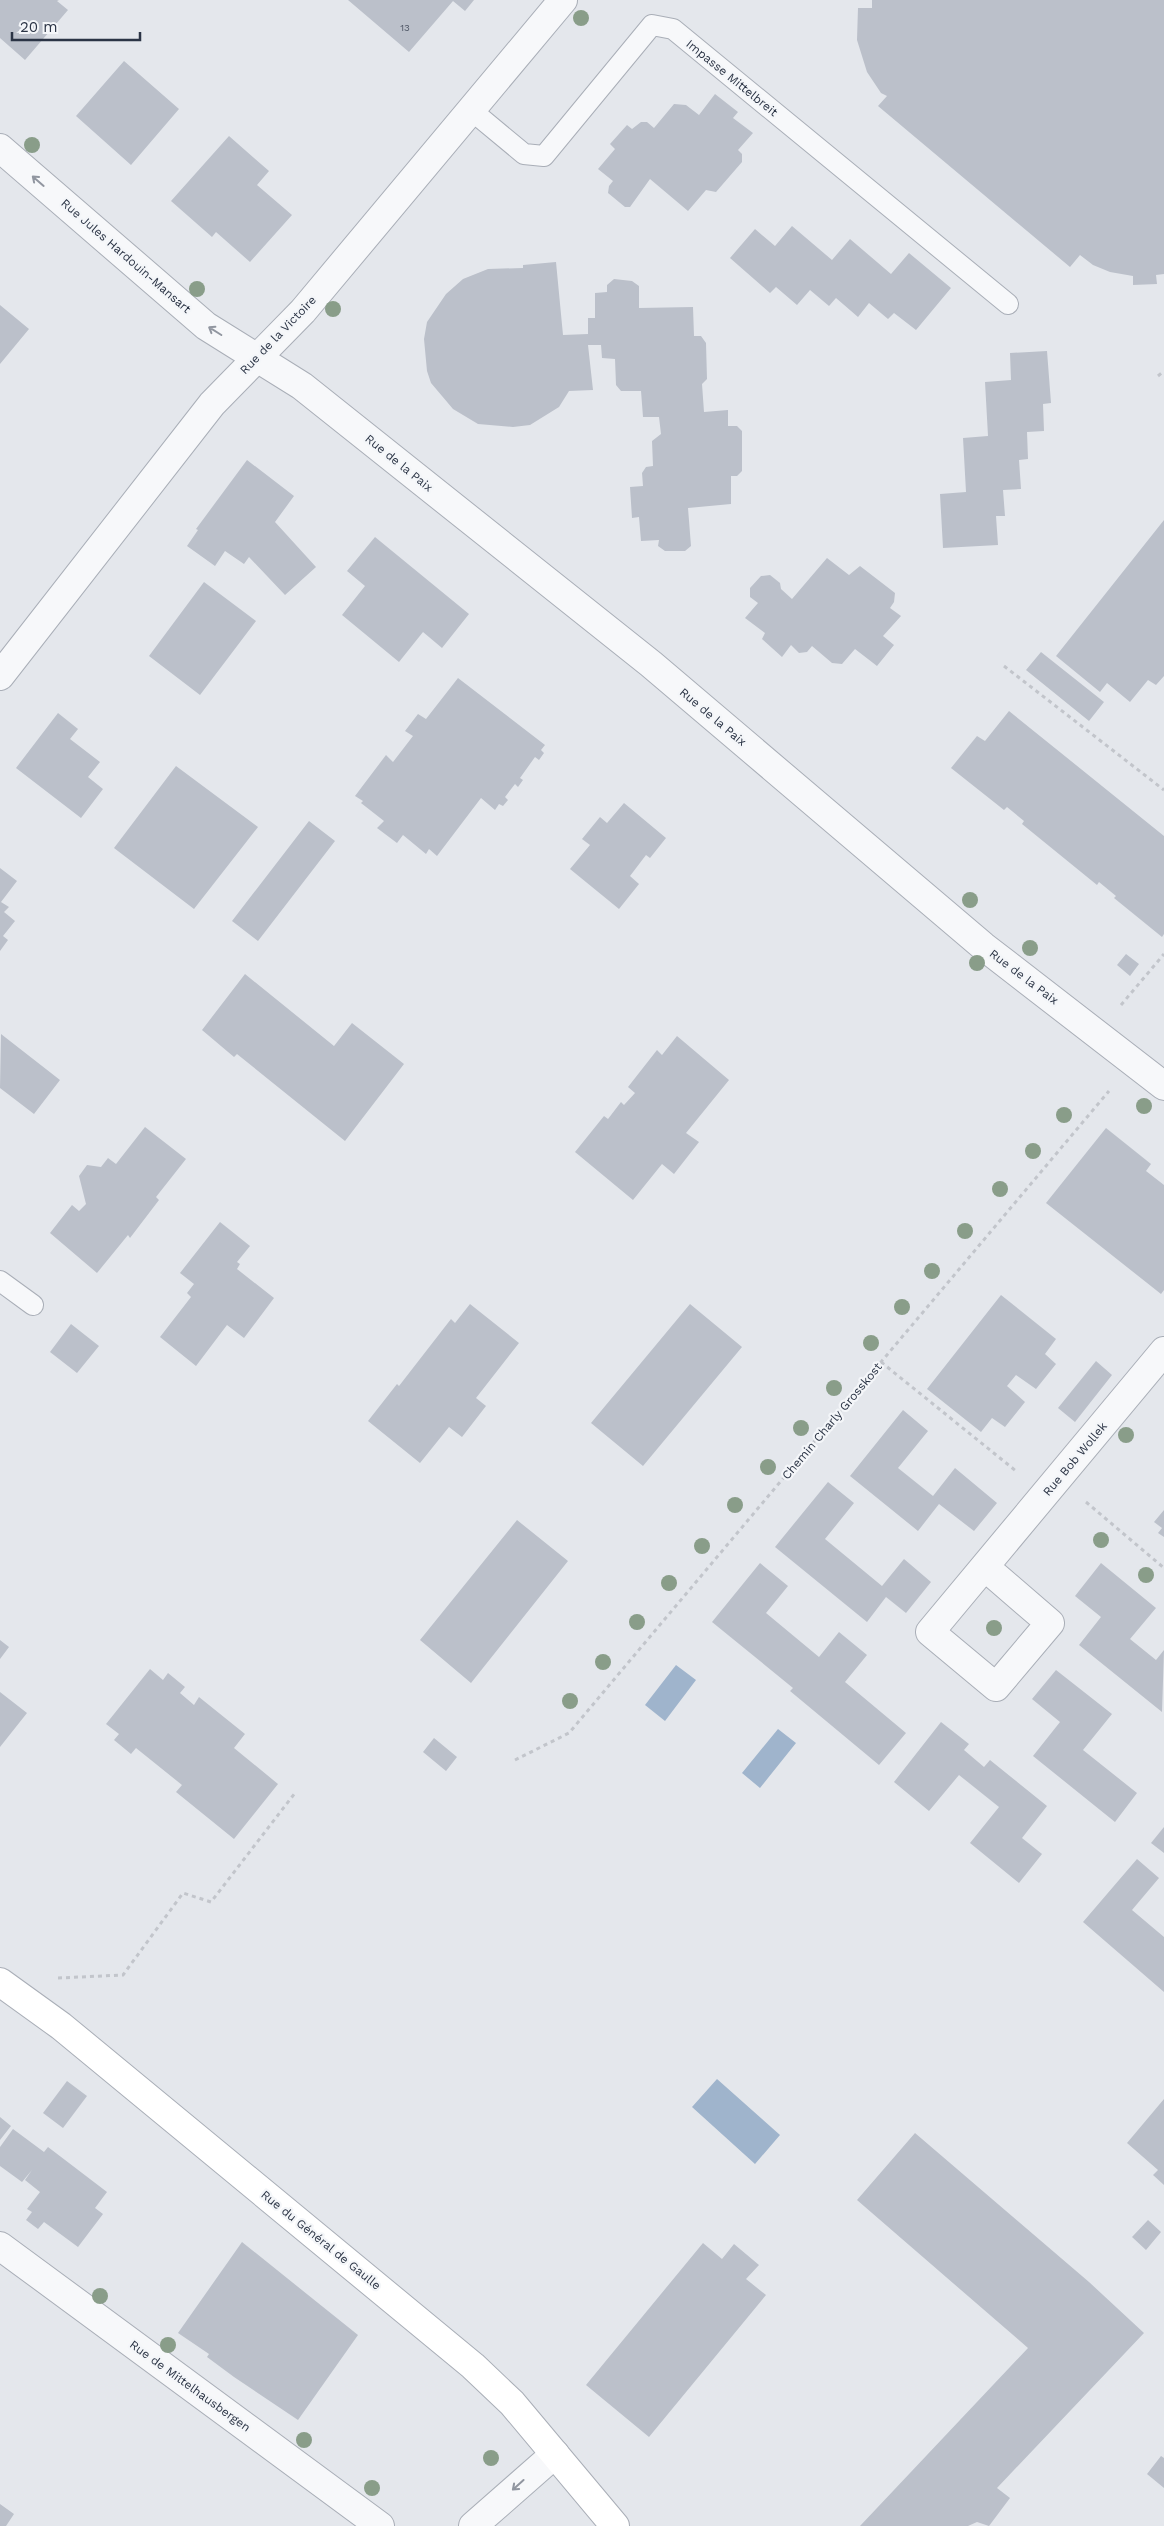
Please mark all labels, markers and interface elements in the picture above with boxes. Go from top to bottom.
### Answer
scale bar [12,10,140,42]
text: 20 m [20,18,58,36]
house number: 13 [400,22,410,33]
street label: Impasse Mittelbreit [683,37,781,119]
one-way arrow [32,175,45,186]
street label: Rue Jules Hardouin-Mansart [58,196,194,316]
street label: Rue de la Victoire [237,293,319,377]
one-way arrow [209,326,223,336]
street label: Rue de la Paix [362,432,436,494]
street label: Rue de la Paix [677,685,749,749]
street label: Rue de la Paix [987,946,1061,1008]
street label: Chemin Charly Grosskost [779,1360,885,1482]
street label: Rue Bob Wollek [1040,1419,1110,1499]
street label: Rue du Général de Gaulle [258,2187,384,2293]
street label: Rue de Mittelhausbergen [127,2337,253,2435]
one-way arrow [511,2479,524,2491]

